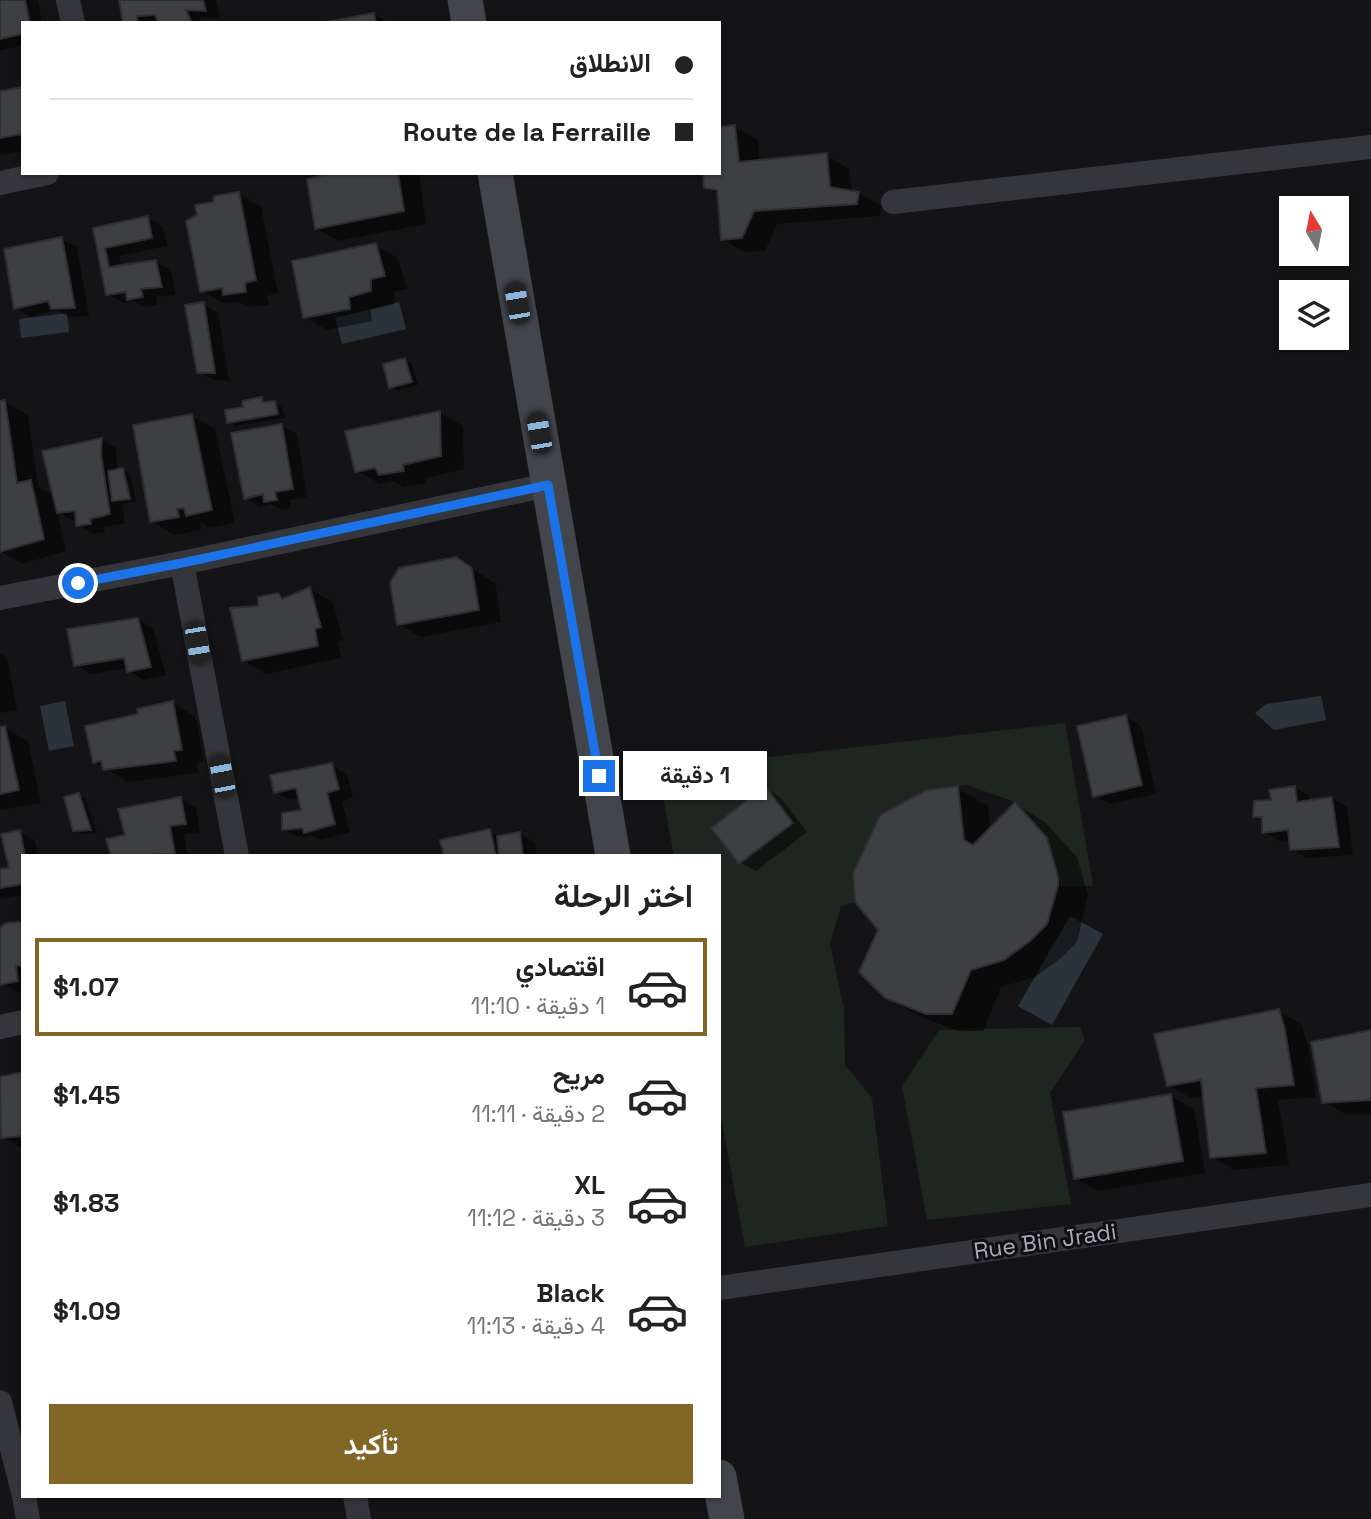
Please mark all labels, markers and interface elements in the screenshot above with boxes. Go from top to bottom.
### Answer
text: الانطلاق [569,46,651,80]
text: Route de la Ferraille [403,115,651,149]
north arrow [1279,196,1349,266]
map controls [1279,196,1349,350]
car [504,280,531,326]
button: layers [1279,280,1349,350]
car [526,410,553,456]
route start [62,567,94,599]
car [184,620,211,666]
callout: 1 دقيقة [624,752,767,800]
car [208,753,237,799]
route end [583,760,615,792]
text: 1 دقيقة [660,760,730,790]
text: اختر الرحلة [554,876,693,916]
text: اقتصادي [516,950,605,984]
icon: car [626,956,689,1019]
text: $1.07 [53,970,119,1004]
text: 1 دقيقة · 11:10 [471,991,605,1021]
text: مريح [553,1058,605,1092]
icon: car [626,1064,689,1127]
text: $1.45 [53,1078,120,1112]
text: 2 دقيقة · 11:11 [472,1099,605,1129]
text: XL [574,1168,605,1202]
icon: car [626,1172,689,1235]
text: $1.83 [53,1186,120,1220]
text: 3 دقيقة · 11:12 [467,1203,605,1233]
street label: Rue Bin Jradi [972,1216,1118,1266]
text: Black [536,1276,605,1310]
icon: car [626,1280,689,1343]
text: $1.09 [53,1294,121,1328]
text: 4 دقيقة · 11:13 [467,1311,605,1341]
button: تأكيد [49,1404,693,1484]

